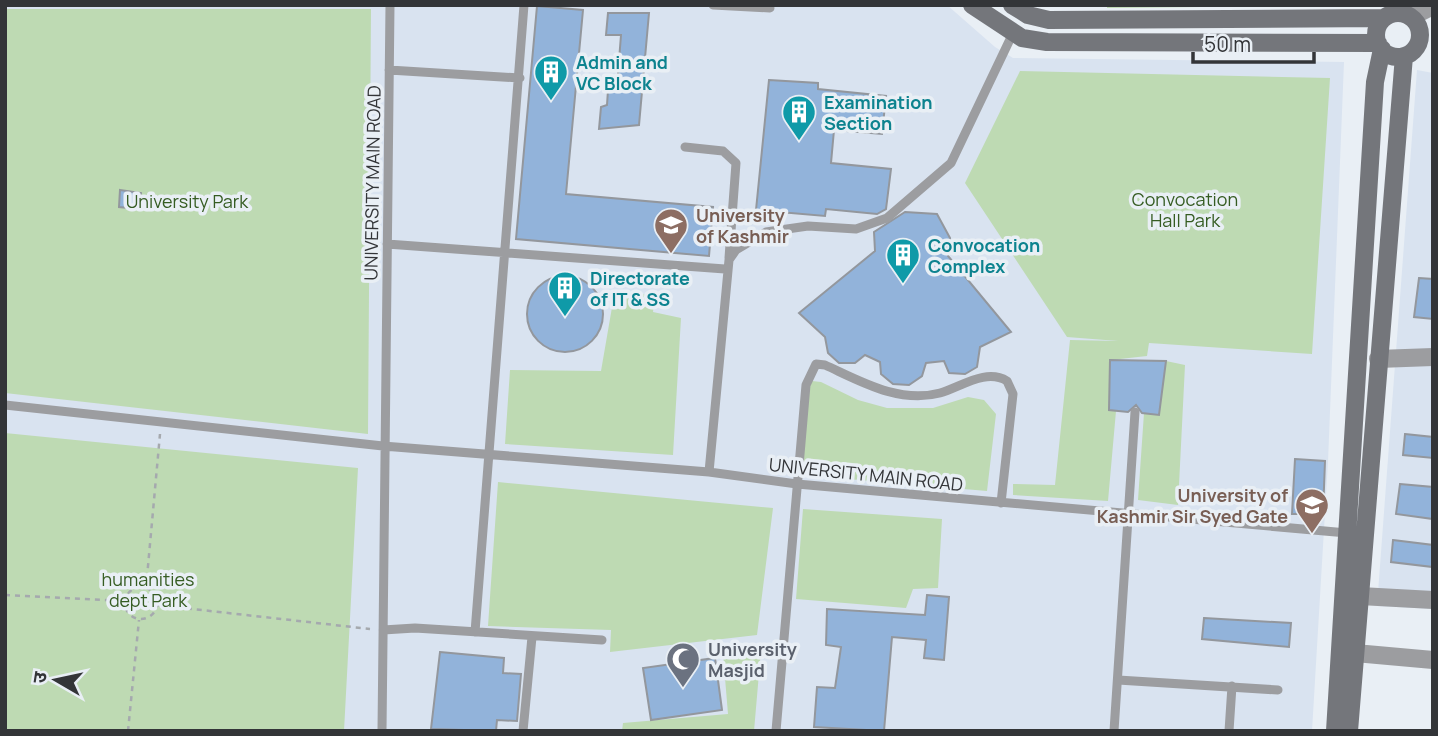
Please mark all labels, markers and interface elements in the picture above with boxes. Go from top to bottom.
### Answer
scale bar [1193,21,1314,65]
text: 50 m [1204,30,1251,58]
place label: Admin and VC Block [576,50,668,95]
building icon: Admin and VC Block [532,53,570,102]
street label: UNIVERSITY MAIN ROAD [358,85,386,281]
place label: Examination Section [824,90,933,135]
building icon: Examination Section [780,93,818,142]
park label: Convocation Hall Park [1132,187,1238,232]
park label: University Park [126,189,249,213]
place label: University of Kashmir [696,203,789,248]
school or university icon: University of Kashmir [652,206,690,255]
place label: Convocation Complex [928,233,1040,278]
building icon: Convocation Complex [884,236,922,285]
place label: Directorate of IT & SS [590,266,690,311]
building icon: Directorate of IT & SS [546,269,584,318]
street label: UNIVERSITY MAIN ROAD [768,452,964,496]
place label: University of Kashmir Sir Syed Gate [1097,483,1288,528]
school or university icon: University of Kashmir Sir Syed Gate [1293,486,1331,535]
park label: humanities dept Park [102,567,194,612]
place label: University Masjid [708,637,797,682]
mosque icon: University Masjid [664,640,702,689]
north arrow [21,645,91,715]
text: उ [25,669,53,685]

